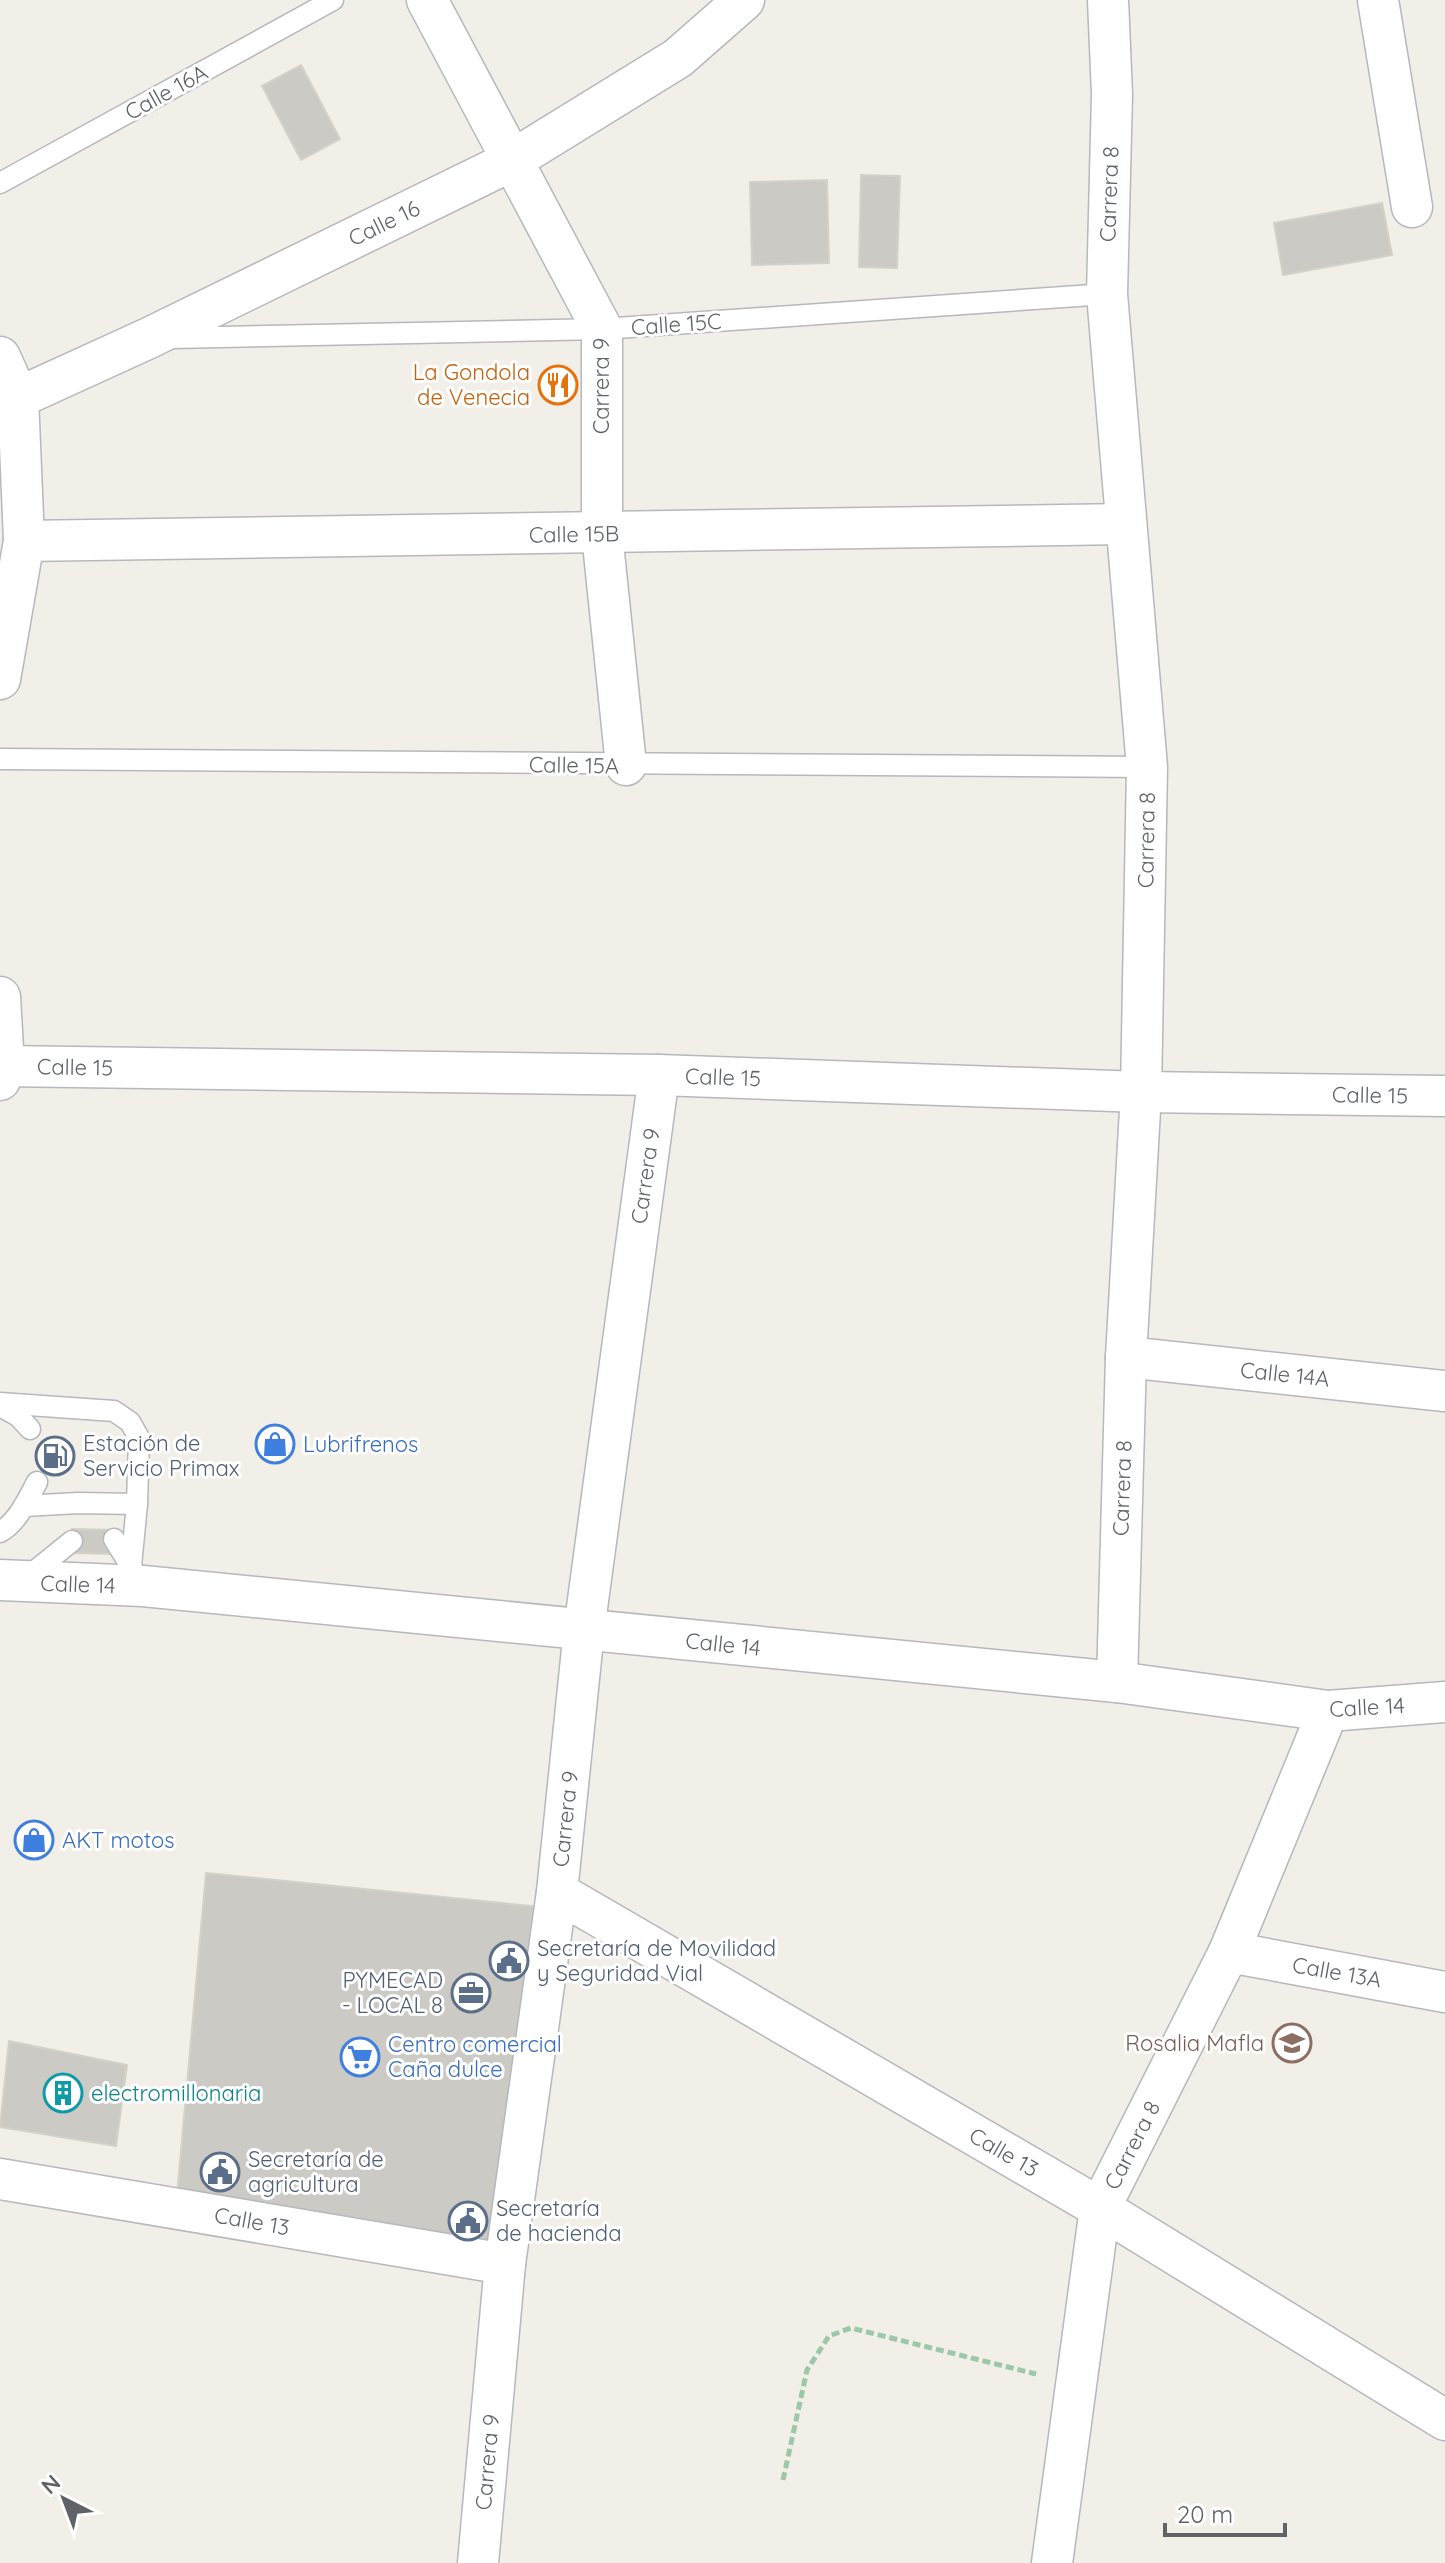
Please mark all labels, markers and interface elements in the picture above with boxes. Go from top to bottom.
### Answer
street label: Calle 16A [120,58,212,126]
street label: Carrera 8 [1093,146,1125,242]
street label: Calle 16 [344,194,424,252]
street label: Calle 15C [630,307,722,341]
street label: Carrera 9 [587,338,615,434]
place label: La Gondola de Venecia [413,358,530,411]
restaurant icon: La Gondola de Venecia [537,364,579,406]
street label: Calle 15B [529,519,619,549]
street label: Calle 15A [529,750,619,780]
street label: Carrera 8 [1131,792,1161,888]
street label: Calle 15 [37,1052,113,1082]
street label: Calle 15 [684,1062,762,1092]
street label: Calle 15 [1332,1080,1408,1110]
street label: Carrera 9 [624,1126,666,1226]
street label: Calle 14A [1239,1355,1331,1393]
shop icon: Lubrifrenos [254,1423,296,1465]
place label: Estación de Servicio Primax [83,1429,239,1482]
place label: Lubrifrenos [303,1430,418,1458]
fuel station icon: Estación de Servicio Primax [34,1435,76,1477]
street label: Carrera 8 [1106,1440,1138,1536]
street label: Calle 14 [40,1569,116,1599]
street label: Calle 14 [684,1626,762,1662]
street label: Calle 14 [1329,1691,1405,1723]
street label: Carrera 9 [546,1770,584,1868]
shop icon: AKT motos [13,1819,55,1861]
place label: AKT motos [62,1826,175,1854]
place label: Secretaría de Movilidad y Seguridad Vial [537,1934,776,1987]
public building icon: Secretaría de Movilidad y Seguridad Vial [488,1940,530,1982]
street label: Calle 13A [1290,1950,1384,1994]
place label: PYMECAD - LOCAL 8 [342,1966,443,2019]
office icon: PYMECAD - LOCAL 8 [450,1972,492,2014]
school or university icon: Rosalia Mafla [1271,2022,1313,2064]
place label: Rosalia Mafla [1125,2029,1264,2057]
place label: Centro comercial Caña dulce [388,2030,562,2083]
supermarket icon: Centro comercial Caña dulce [339,2036,381,2078]
building icon: electromillonaria [42,2072,84,2114]
place label: electromillonaria [91,2079,261,2107]
street label: Carrera 8 [1098,2096,1166,2194]
street label: Calle 13 [964,2121,1044,2183]
place label: Secretaría de agricultura [248,2145,384,2198]
public building icon: Secretaría de agricultura [199,2151,241,2193]
place label: Secretaría de hacienda [496,2194,622,2247]
public building icon: Secretaría de hacienda [447,2200,489,2242]
street label: Calle 13 [212,2201,292,2241]
street label: Carrera 9 [469,2413,505,2511]
north arrow [24,2459,104,2539]
text: N [35,2468,66,2500]
scale bar [1165,2487,1285,2537]
text: 20 m [1177,2499,1233,2529]

